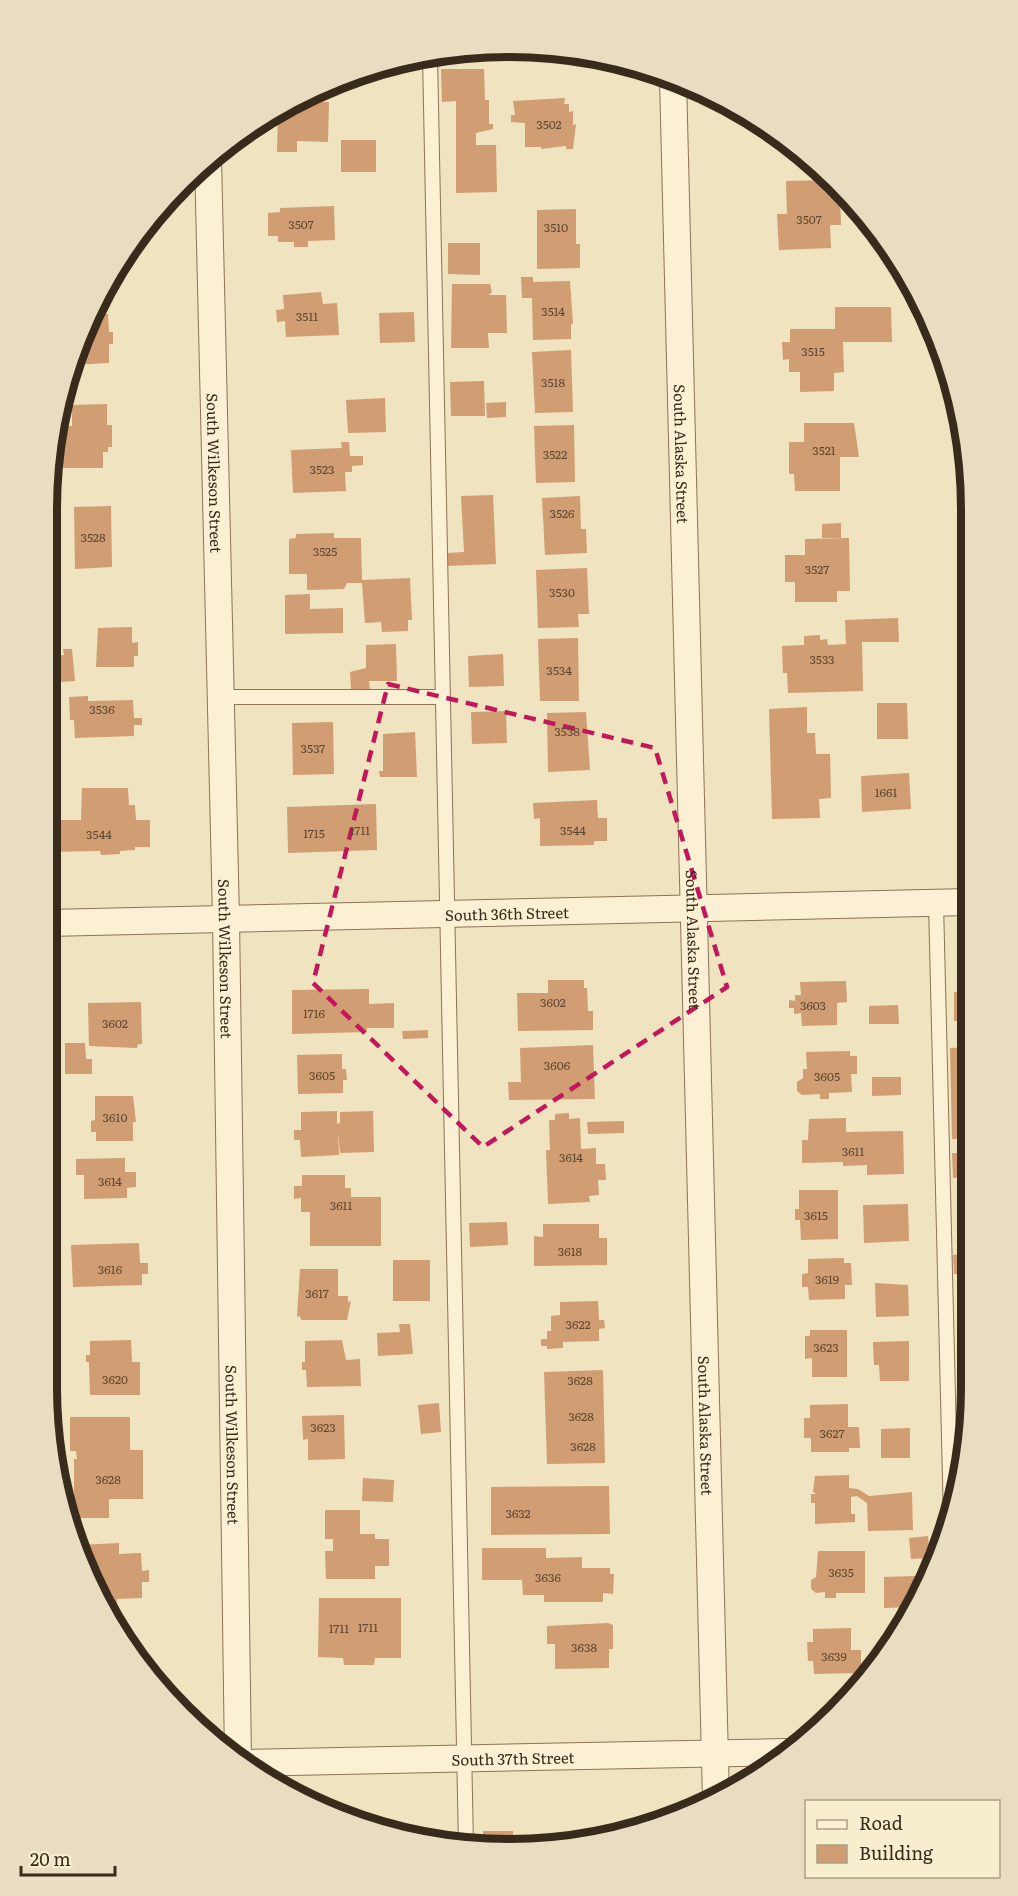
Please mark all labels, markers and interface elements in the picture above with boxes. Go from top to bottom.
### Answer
house number: 3502 [536,115,562,133]
house number: 3507 [796,210,822,228]
house number: 3507 [288,215,314,233]
house number: 3510 [544,218,568,236]
house number: 3514 [541,302,565,320]
house number: 3511 [296,307,318,325]
house number: 3515 [801,342,825,360]
house number: 3518 [541,373,565,391]
street label: South Alaska Street [669,384,696,524]
street label: South Wilkeson Street [202,393,229,553]
house number: 3521 [812,441,836,459]
house number: 3522 [543,445,567,463]
house number: 3523 [309,460,335,478]
house number: 3526 [550,504,575,522]
house number: 3528 [80,528,106,546]
house number: 3525 [313,542,337,560]
house number: 3527 [805,560,829,578]
house number: 3530 [549,583,575,601]
house number: 3533 [809,650,835,668]
house number: 3534 [546,661,572,679]
house number: 3536 [89,700,115,718]
house number: 3538 [554,722,580,740]
house number: 3537 [301,739,325,757]
house number: 1661 [875,783,897,801]
house number: 1711 [350,821,370,839]
house number: 3544 [560,821,586,839]
house number: 1715 [303,824,325,842]
house number: 3544 [86,825,112,843]
street label: South Alaska Street [681,870,708,1010]
street label: South Wilkeson Street [214,879,239,1039]
street label: South 36th Street [445,900,569,925]
house number: 3602 [540,993,566,1011]
house number: 3603 [800,996,826,1014]
house number: 1716 [303,1004,326,1022]
house number: 3602 [102,1014,128,1032]
house number: 3606 [544,1056,571,1074]
house number: 3605 [309,1066,335,1084]
house number: 3605 [814,1067,840,1085]
house number: 3610 [103,1108,127,1126]
house number: 3611 [842,1142,864,1160]
house number: 3614 [559,1148,583,1166]
house number: 3614 [98,1172,122,1190]
house number: 3611 [330,1196,352,1214]
house number: 3615 [804,1206,828,1224]
house number: 3618 [558,1242,583,1260]
house number: 3616 [98,1260,123,1278]
house number: 3619 [815,1270,839,1288]
house number: 3617 [305,1284,329,1302]
house number: 3622 [565,1315,591,1333]
house number: 3623 [813,1338,839,1356]
street label: South Alaska Street [693,1355,720,1496]
street label: South Wilkeson Street [221,1365,246,1525]
house number: 3620 [102,1370,128,1388]
house number: 3628 [567,1371,593,1389]
house number: 3628 [568,1407,594,1425]
house number: 3623 [310,1418,336,1436]
house number: 3627 [820,1424,845,1442]
house number: 3628 [570,1437,596,1455]
house number: 3628 [95,1470,121,1488]
house number: 3632 [505,1504,531,1522]
house number: 3635 [828,1563,854,1581]
house number: 3636 [535,1568,561,1586]
house number: 1711 [358,1618,378,1636]
house number: 1711 [329,1619,349,1637]
house number: 3638 [571,1638,597,1656]
house number: 3639 [821,1647,847,1665]
street label: South 37th Street [451,1745,575,1770]
legend [805,1800,1000,1878]
text: Road [859,1809,903,1836]
scale bar [21,1839,116,1877]
text: Building [859,1839,934,1866]
text: 20 m [30,1845,71,1872]

